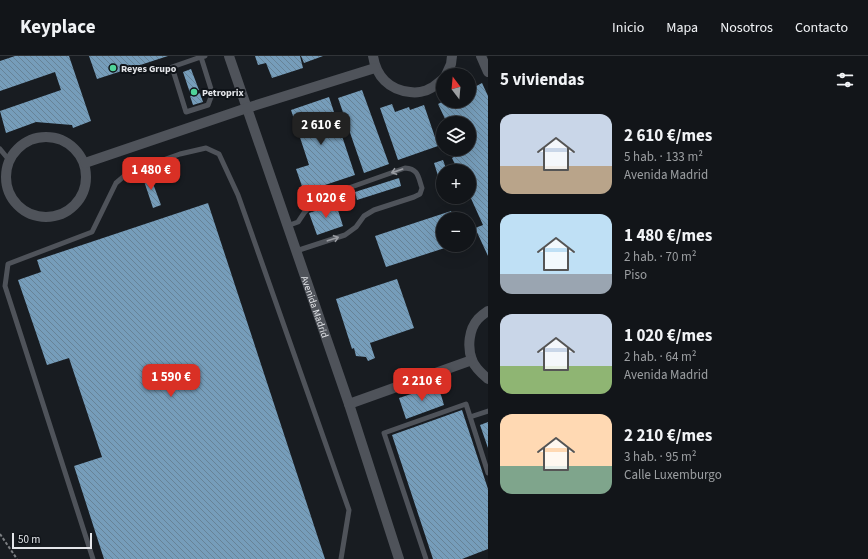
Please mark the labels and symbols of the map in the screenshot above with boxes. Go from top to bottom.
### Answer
place label: Reyes Grupo [121,62,177,76]
marker: Reyes Grupo [108,63,118,73]
north arrow [436,68,476,108]
place label: Petroprix [202,86,244,100]
marker: Petroprix [189,87,199,97]
pin: 2 610 € [284,112,358,146]
pin: 1 480 € [114,157,188,191]
one-way arrow [391,168,404,175]
pin: 1 020 € [289,185,363,219]
one-way arrow [326,235,339,242]
street label: Avenida Madrid [297,274,332,340]
pin: 1 590 € [134,364,208,398]
pin: 2 210 € [385,368,459,402]
scale bar [12,531,92,550]

